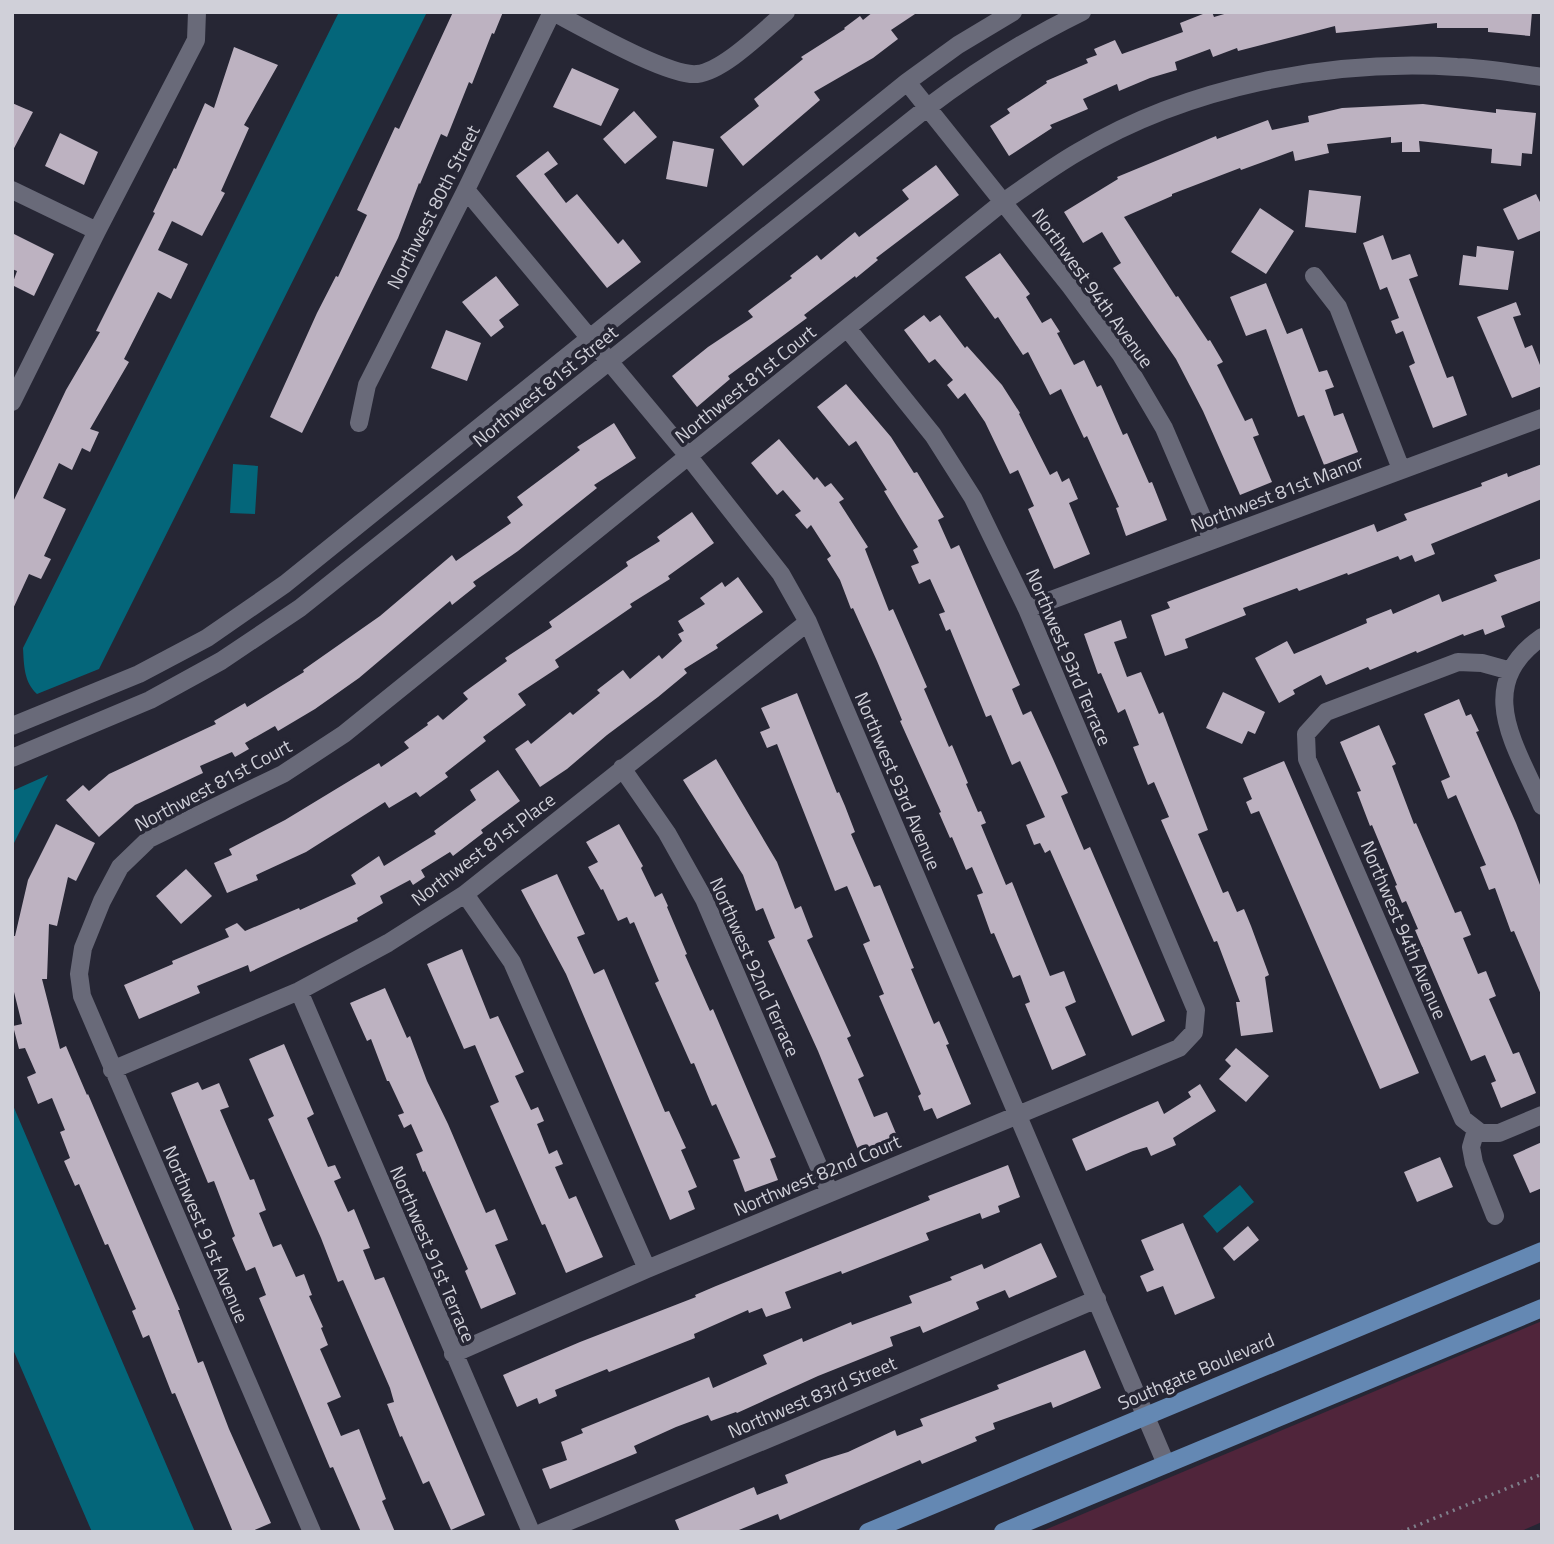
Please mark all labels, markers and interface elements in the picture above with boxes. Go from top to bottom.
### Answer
street label: Northwest 80th Street [379,119,487,294]
street label: Northwest 94th Avenue [1025,202,1161,374]
street label: Northwest 81st Court [668,317,822,450]
street label: Northwest 81st Street [466,318,624,453]
street label: Northwest 81st Manor [1186,446,1368,539]
street label: Northwest 93rd Terrace [1019,564,1120,750]
street label: Northwest 93rd Avenue [848,687,949,874]
street label: Northwest 81st Court [129,731,297,838]
street label: Northwest 81st Place [405,785,561,912]
street label: Northwest 94th Avenue [1354,836,1455,1024]
street label: Northwest 92nd Terrace [703,872,808,1061]
street label: Northwest 82nd Court [729,1126,905,1223]
street label: Northwest 91st Avenue [156,1141,257,1327]
street label: Northwest 91st Terrace [383,1161,484,1346]
street label: Southgate Boulevard [1113,1324,1279,1417]
street label: Northwest 83rd Street [723,1348,901,1445]

